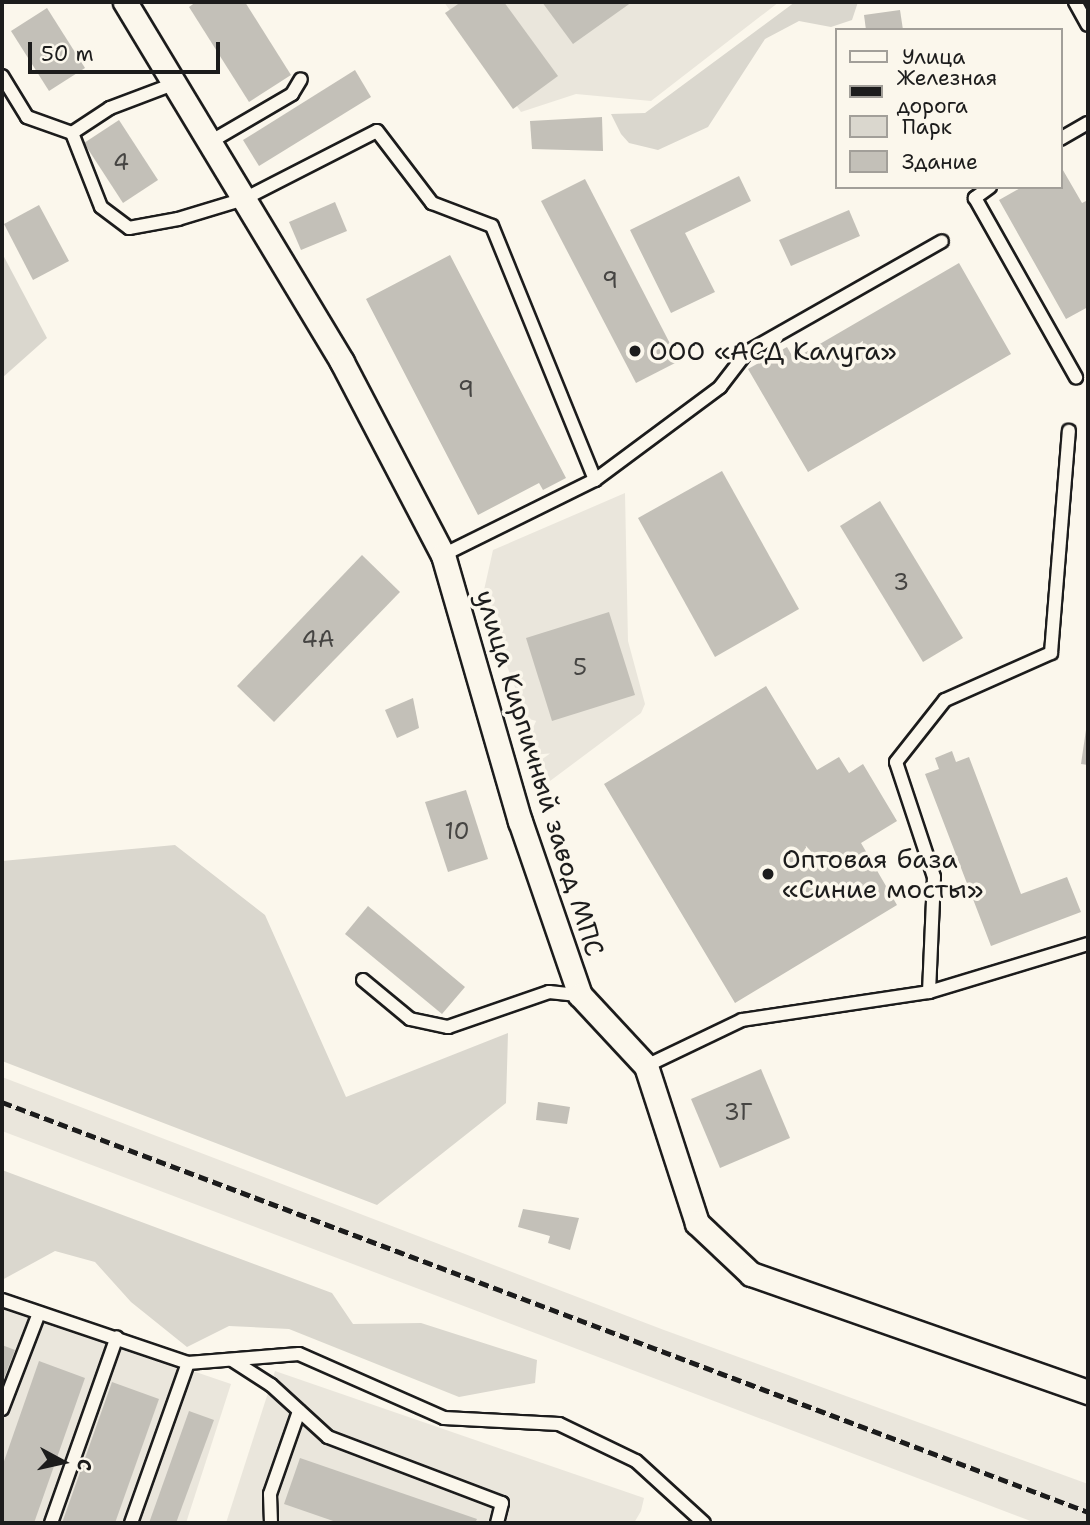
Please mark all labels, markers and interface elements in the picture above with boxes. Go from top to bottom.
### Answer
scale bar [32,28,224,72]
legend [834,28,1062,189]
text: 50 m [41,40,94,68]
text: Улица [902,43,965,71]
text: Железная дорога [897,64,997,120]
text: Парк [902,113,952,141]
house number: 4 [113,148,129,176]
text: Здание [902,148,978,176]
house number: 9 [602,266,618,294]
place label: ООО «АСД Калуга» [649,335,897,367]
marker: ООО «АСД Калуга» [627,343,643,359]
house number: 9 [458,375,474,403]
house number: 3 [893,568,909,596]
street label: улица Кирпичный завод МПС [469,586,611,960]
house number: 4А [302,625,334,653]
house number: 5 [573,653,587,681]
house number: 10 [444,817,470,845]
place label: Оптовая база «Синие мосты» [782,843,983,904]
marker: Оптовая база «Синие мосты» [760,866,776,882]
house number: 3Г [724,1098,752,1126]
north arrow [28,1427,98,1497]
text: С [71,1457,97,1473]

